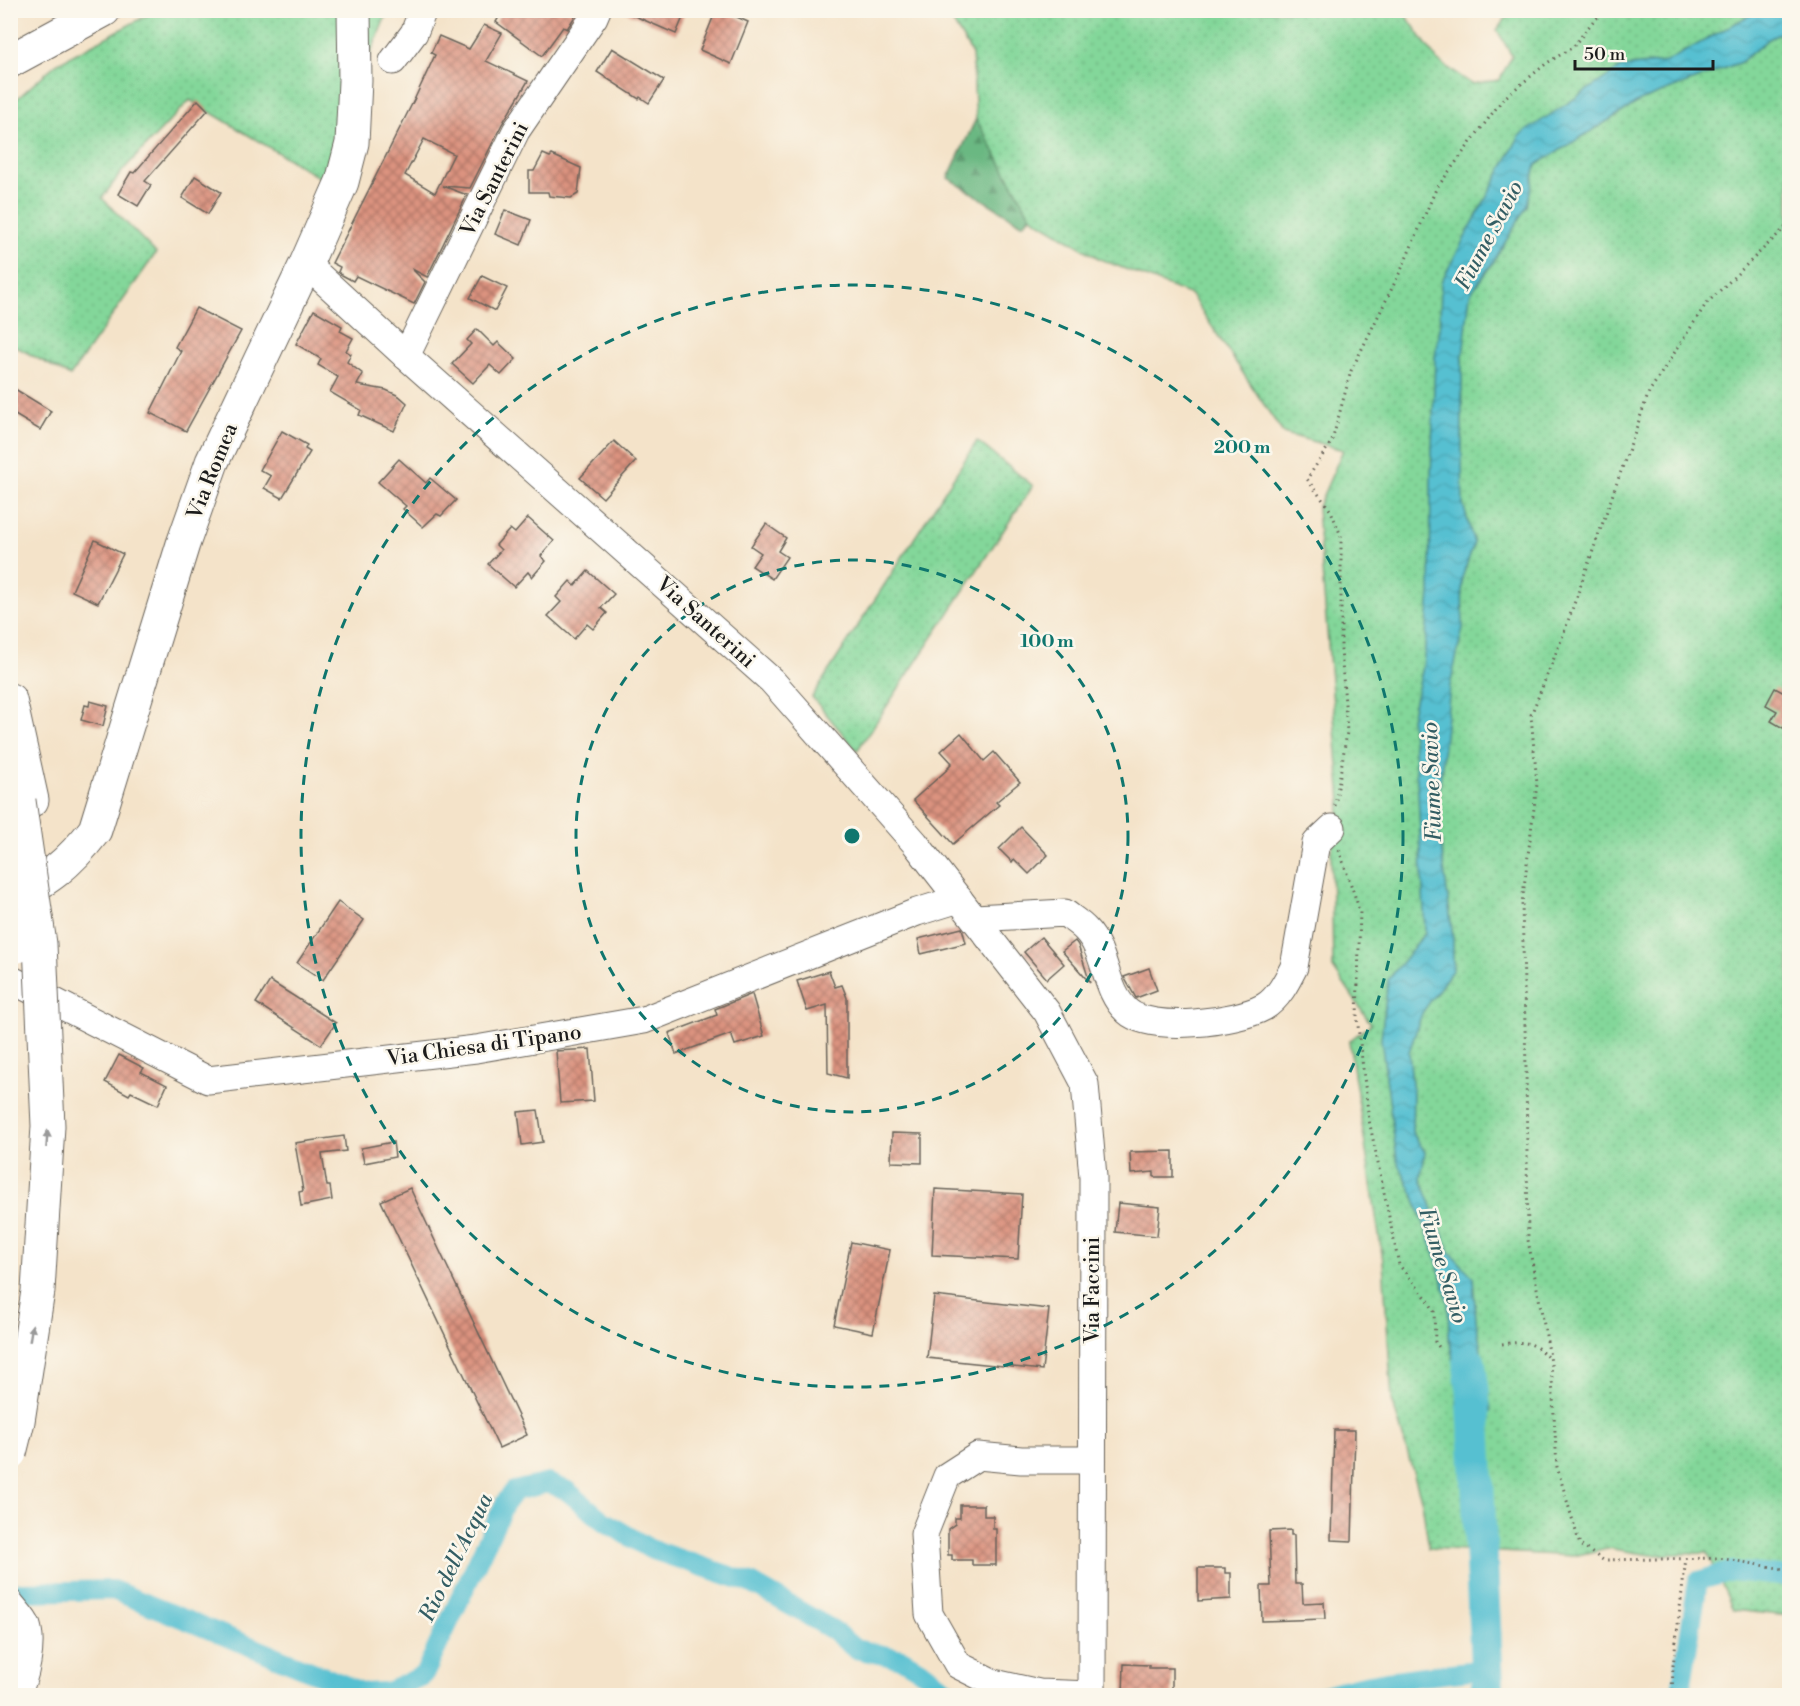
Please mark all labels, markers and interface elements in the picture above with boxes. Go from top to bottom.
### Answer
scale bar [1575,33,1713,71]
text: 50 m [1584,43,1626,66]
street label: Via Santerini [455,118,535,242]
water label: Fiume Savio [1449,176,1529,295]
street label: Via Romea [181,419,244,524]
text: 200 m [1214,436,1271,459]
street label: Via Santerini [650,571,760,674]
text: 100 m [1020,630,1074,653]
water label: Fiume Savio [1417,722,1448,842]
centre of rings [842,826,862,846]
street label: Via Chiesa di Tipano [384,1019,583,1073]
one-way arrow [43,1130,52,1149]
water label: Fiume Savio [1412,1204,1473,1327]
street label: Via Faccini [1080,1237,1106,1344]
one-way arrow [27,1324,36,1343]
water label: Rio dell'Acqua [413,1488,499,1627]

